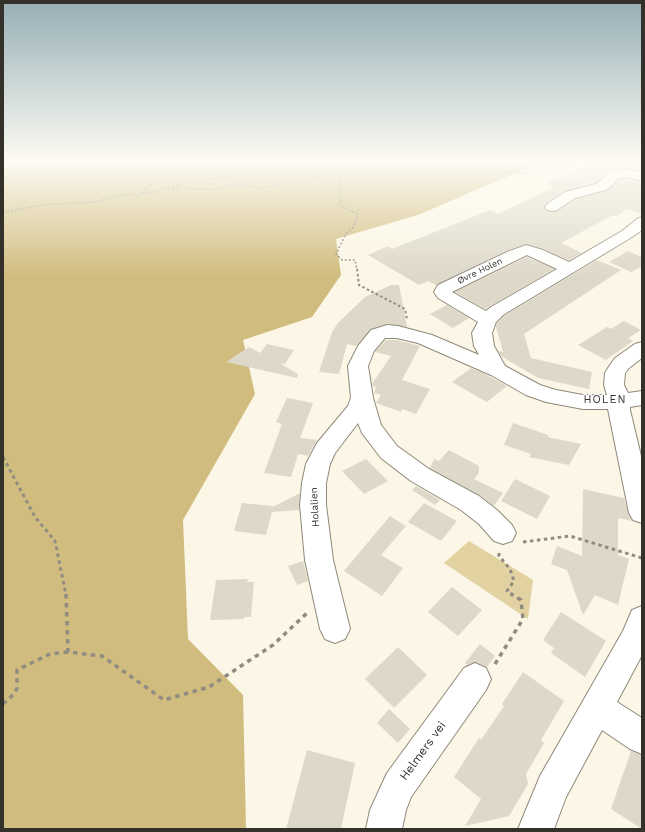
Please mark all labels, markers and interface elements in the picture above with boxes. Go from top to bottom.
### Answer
street label: Øvre Holen [456,255,504,287]
district label: HOLEN [584,393,626,407]
street label: Holalien [308,487,322,527]
street label: Helmers vei [397,719,449,783]

